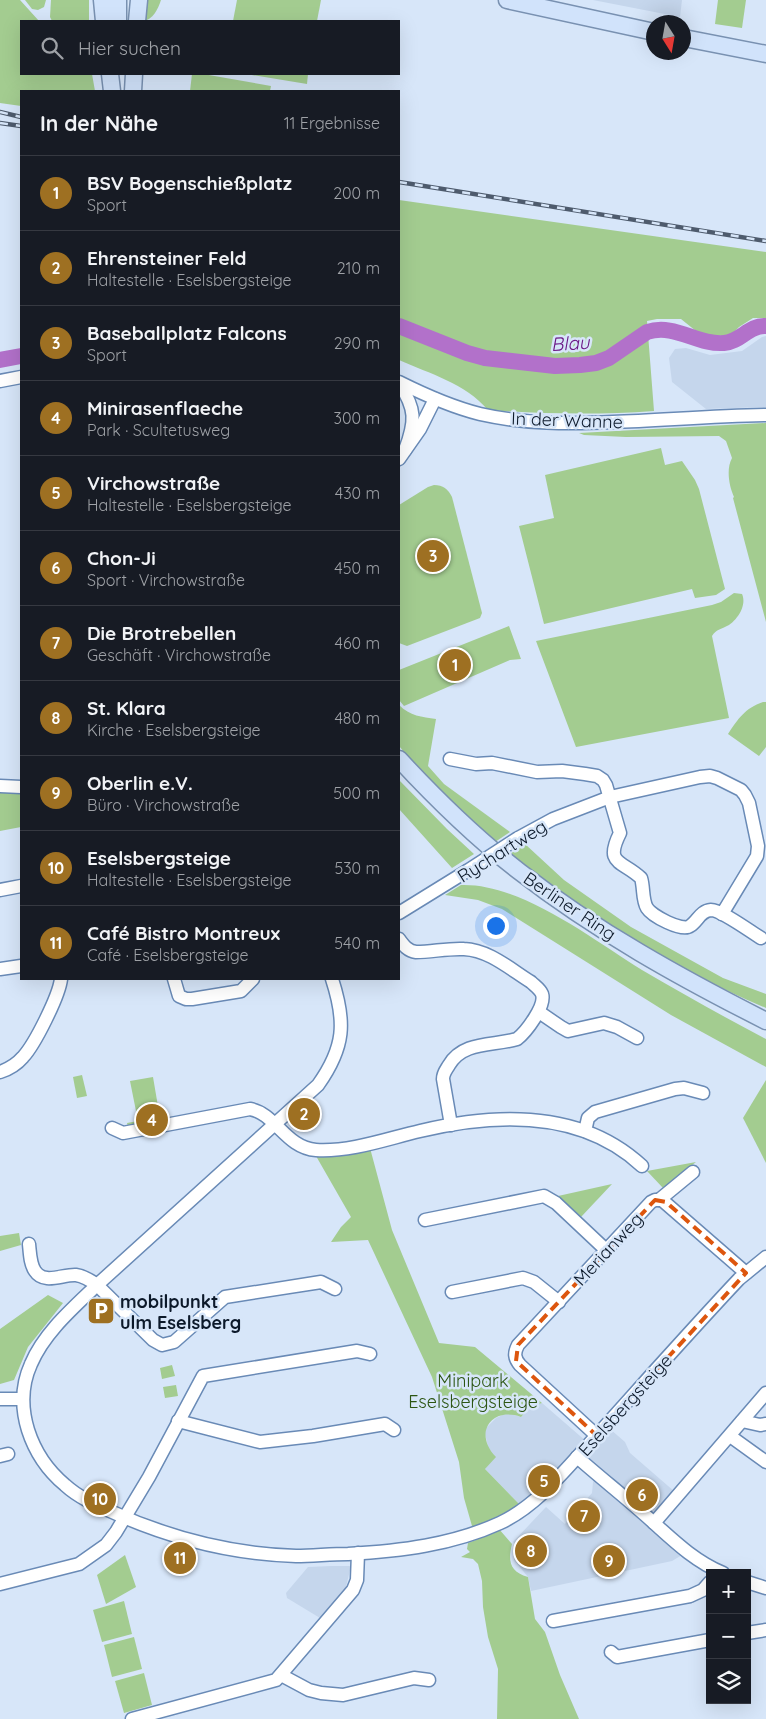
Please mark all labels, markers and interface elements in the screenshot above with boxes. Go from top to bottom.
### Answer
north arrow [646,15,691,60]
search box [20,20,400,75]
icon: search [38,34,66,62]
text: Hier suchen [78,36,181,60]
text: In der Nähe [40,110,158,136]
text: 11 Ergebnisse [284,113,380,133]
text: BSV Bogenschießplatz [87,171,292,195]
text: 1 [53,183,59,203]
text: 200 m [333,183,380,203]
text: Sport [87,195,127,215]
text: Ehrensteiner Feld [87,246,246,270]
text: 2 [51,258,61,278]
text: 210 m [337,258,380,278]
text: Haltestelle · Eselsbergsteige [87,270,292,290]
text: Baseballplatz Falcons [87,321,287,345]
water label: Blau [550,330,591,356]
text: 3 [52,333,60,353]
text: 290 m [334,333,380,353]
text: Sport [87,345,127,365]
text: Minirasenflaeche [87,396,243,420]
street label: In der Wanne [511,407,623,433]
text: 4 [51,408,61,428]
text: 300 m [334,408,380,428]
text: Park · Scultetusweg [87,420,230,440]
text: Virchowstraße [87,471,220,495]
text: 5 [51,483,61,503]
text: 430 m [335,483,380,503]
text: Haltestelle · Eselsbergsteige [87,495,292,515]
pin: 3 [417,537,449,575]
text: Chon-Ji [87,546,156,570]
text: 6 [52,558,60,578]
text: 450 m [334,558,380,578]
text: Sport · Virchowstraße [87,570,245,590]
text: Die Brotrebellen [87,621,236,645]
text: 7 [52,633,60,653]
text: 460 m [334,633,380,653]
text: Geschäft · Virchowstraße [87,645,271,665]
pin: 1 [439,646,471,684]
text: St. Klara [87,696,166,720]
text: 8 [52,708,60,728]
text: 480 m [334,708,380,728]
text: Kirche · Eselsbergsteige [87,720,261,740]
text: Oberlin e.V. [87,771,193,795]
text: 9 [51,783,61,803]
text: 500 m [333,783,380,803]
text: Büro · Virchowstraße [87,795,240,815]
street label: Rychartweg [453,814,551,888]
text: Eselsbergsteige [87,846,231,870]
text: 10 [48,858,64,878]
text: 530 m [334,858,380,878]
street label: Berliner Ring [519,867,621,945]
text: Haltestelle · Eselsbergsteige [87,870,292,890]
your location [483,913,509,939]
text: Café Bistro Montreux [87,921,280,945]
text: 11 [50,933,62,953]
text: 540 m [334,933,380,953]
text: Café · Eselsbergsteige [87,945,249,965]
pin: 2 [288,1095,320,1133]
pin: 4 [136,1101,168,1139]
street label: Merianweg [568,1208,648,1290]
place label: mobilpunkt ulm Eselsberg [120,1290,241,1334]
parking icon: mobilpunkt ulm Eselsberg [86,1296,116,1326]
street label: Eselsbergsteige [573,1349,677,1461]
park label: Minipark Eselsbergsteige [408,1369,538,1413]
pin: 5 [528,1462,560,1500]
pin: 6 [626,1476,658,1514]
pin: 10 [84,1480,116,1518]
pin: 7 [568,1497,600,1535]
pin: 8 [515,1532,547,1570]
pin: 11 [164,1539,196,1577]
pin: 9 [593,1542,625,1580]
map controls [706,1569,751,1704]
button: + [706,1569,751,1614]
button: − [706,1614,751,1659]
button: layers [706,1659,751,1704]

